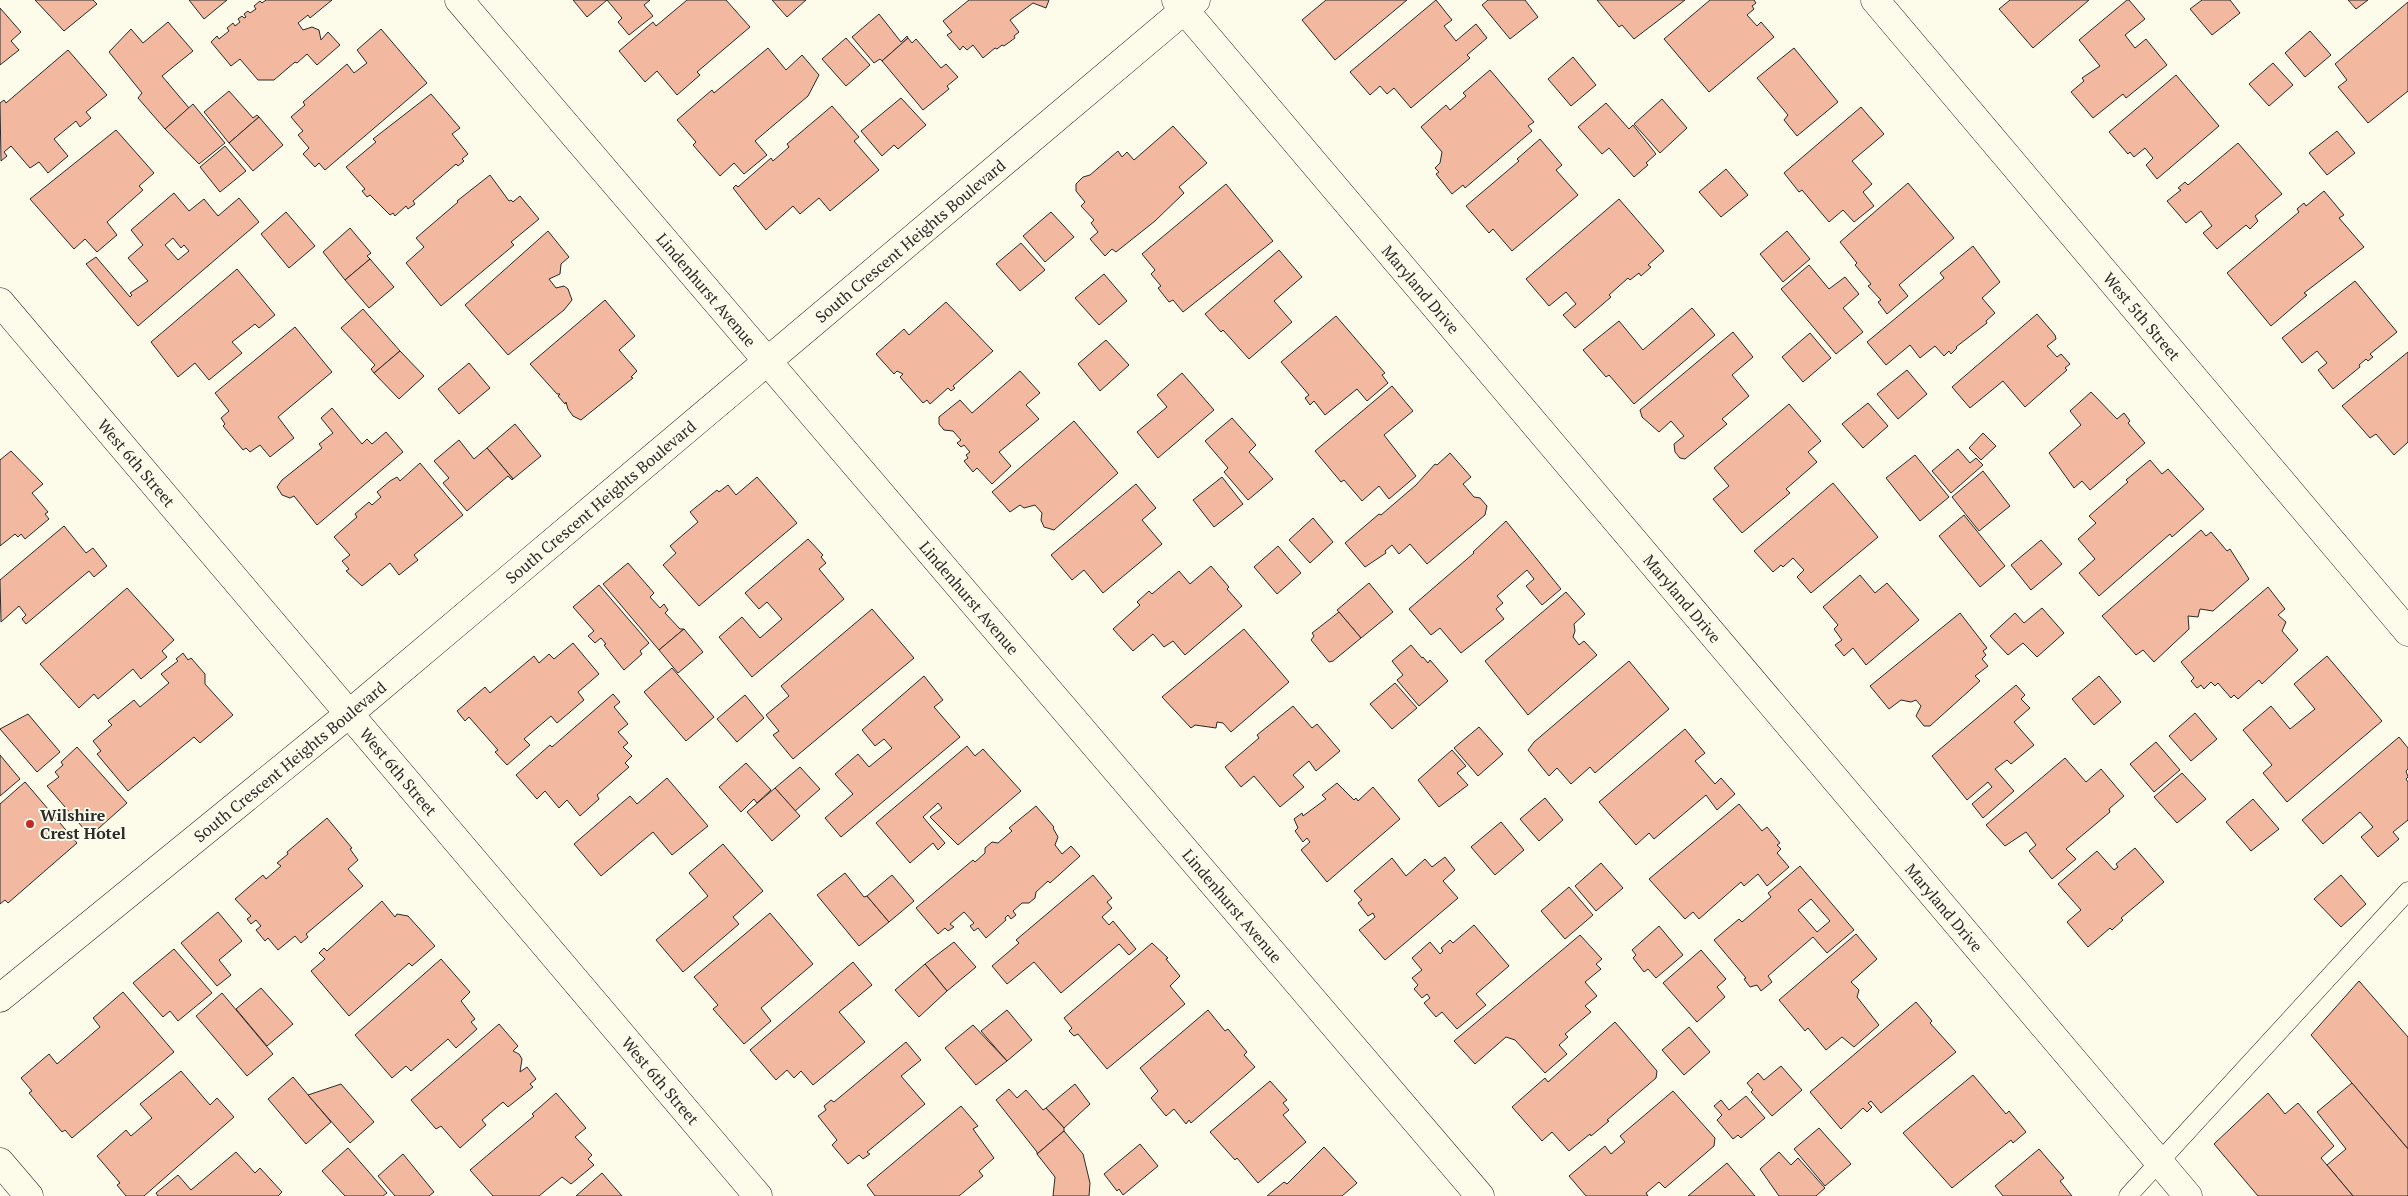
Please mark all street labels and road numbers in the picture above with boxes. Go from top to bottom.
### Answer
street label: South Crescent Heights Boulevard [810,154,1010,328]
street label: Lindenhurst Avenue [651,228,761,351]
street label: Maryland Drive [1377,240,1465,338]
street label: West 5th Street [2098,268,2186,365]
street label: West 6th Street [93,414,180,512]
street label: South Crescent Heights Boulevard [501,415,701,588]
street label: Lindenhurst Avenue [914,536,1024,659]
street label: Maryland Drive [1639,549,1726,648]
street label: South Crescent Heights Boulevard [189,676,391,847]
street label: West 6th Street [355,723,442,821]
street label: Lindenhurst Avenue [1177,844,1287,967]
street label: Maryland Drive [1900,859,1988,957]
street label: West 6th Street [617,1032,704,1130]

